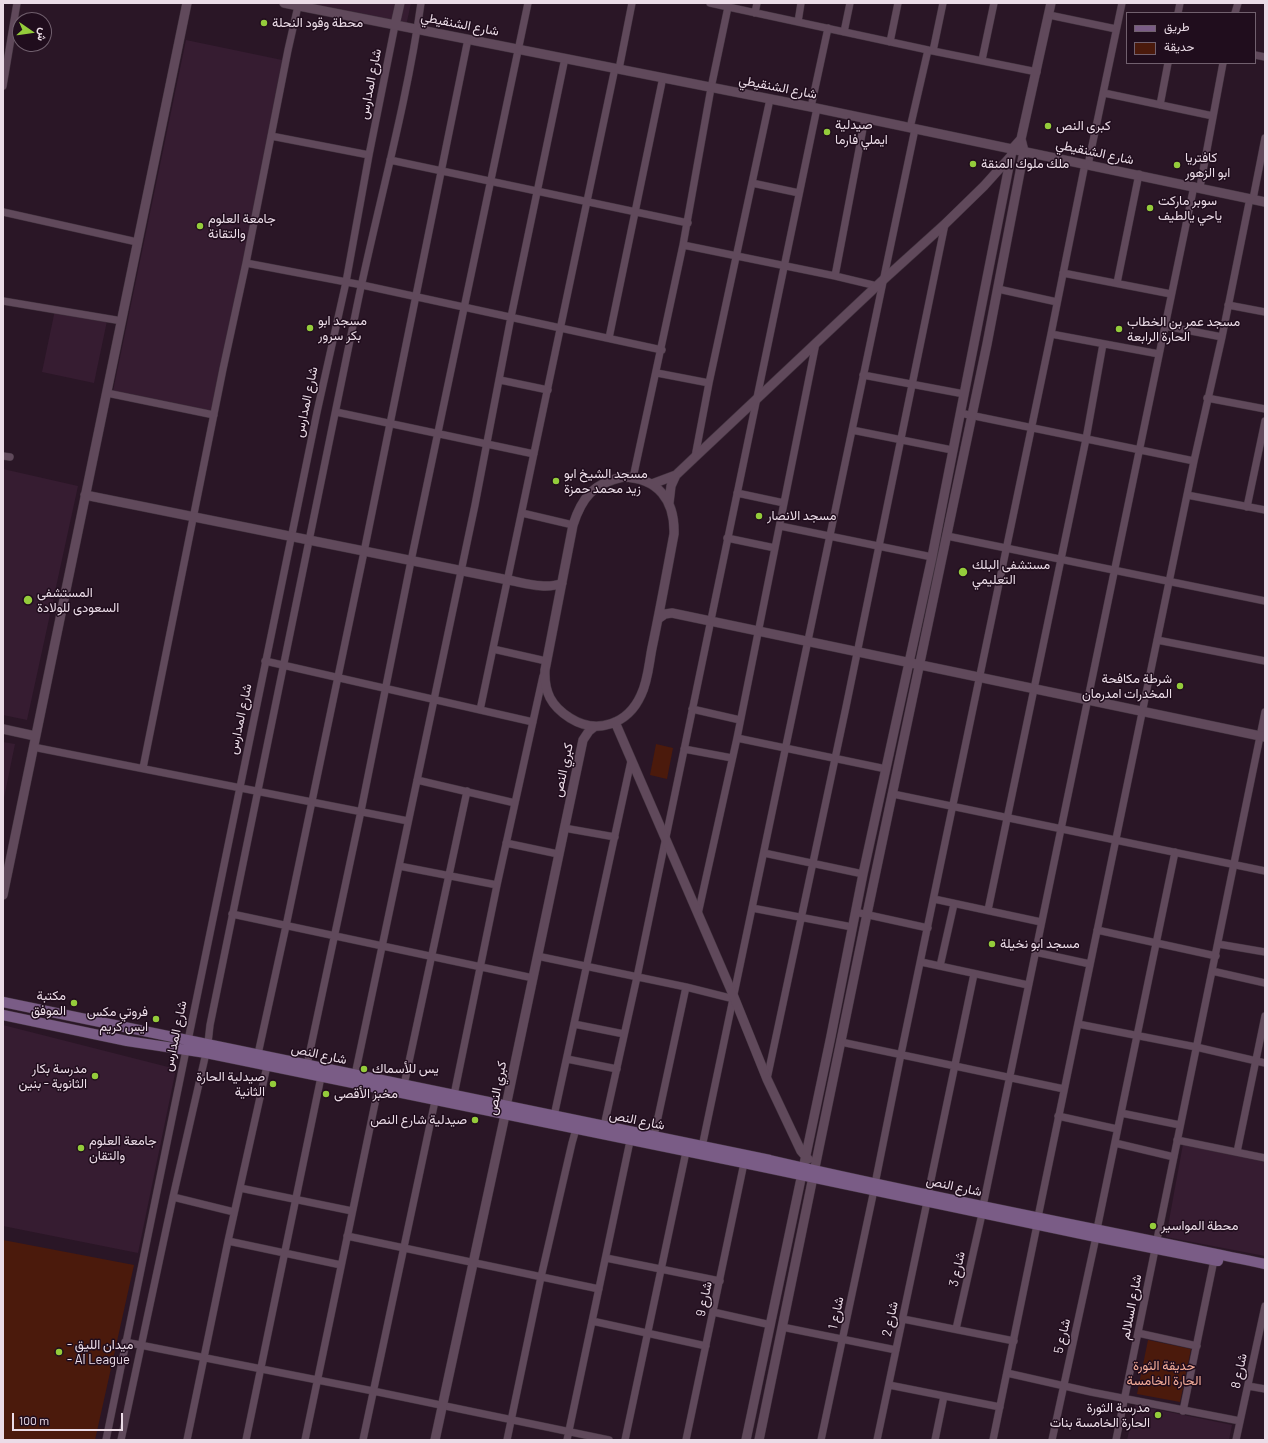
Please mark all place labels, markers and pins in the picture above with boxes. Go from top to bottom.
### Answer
place label: محطة وقود النحلة [272,15,363,31]
marker: محطة وقود النحلة [259,18,269,28]
place label: صيدلية ايملي فارما [835,117,888,148]
place label: كبرى النص [1056,118,1111,134]
marker: كبرى النص [1043,121,1053,131]
marker: صيدلية ايملي فارما [822,127,832,137]
place label: كافتريا ابو الزهور [1185,150,1230,181]
place label: ملك ملوك المنقة [981,156,1069,172]
marker: ملك ملوك المنقة [968,159,978,169]
marker: كافتريا ابو الزهور [1172,160,1182,170]
place label: سوبر ماركت ياحي يالطيف [1158,193,1222,224]
marker: سوبر ماركت ياحي يالطيف [1145,203,1155,213]
place label: جامعة العلوم والتقانة [208,211,276,242]
marker: جامعة العلوم والتقانة [195,221,205,231]
place label: مسجد ابو بكر سرور [318,313,367,344]
place label: مسجد عمر بن الخطاب الحارة الرابعة [1127,314,1240,345]
marker: مسجد ابو بكر سرور [305,323,315,333]
marker: مسجد عمر بن الخطاب الحارة الرابعة [1114,324,1124,334]
place label: مسجد الشيخ ابو زيد محمد حمزة [564,466,648,497]
marker: مسجد الشيخ ابو زيد محمد حمزة [551,476,561,486]
place label: مسجد الانصار [767,508,836,524]
marker: مسجد الانصار [754,511,764,521]
place label: مستشفى البلك التعليمي [972,557,1050,588]
marker: مستشفى البلك التعليمي [957,566,969,578]
place label: المستشفى السعودى للولادة [37,585,119,616]
marker: المستشفى السعودى للولادة [22,594,34,606]
place label: شرطة مكافحة المخدرات امدرمان [1082,671,1172,702]
marker: شرطة مكافحة المخدرات امدرمان [1175,681,1185,691]
place label: مسجد ابو نخيلة [1000,936,1080,952]
marker: مسجد ابو نخيلة [987,939,997,949]
place label: مكتبة الموفق [31,988,66,1019]
marker: مكتبة الموفق [69,998,79,1008]
place label: فروتي مكس ايس كريم [87,1004,148,1035]
marker: فروتي مكس ايس كريم [151,1014,161,1024]
place label: مدرسة بكار الثانوية - بنين [19,1061,87,1092]
place label: يس للأسماك [372,1061,439,1077]
marker: يس للأسماك [359,1064,369,1074]
place label: صيدلية الحارة الثانية [196,1069,265,1100]
marker: مدرسة بكار الثانوية - بنين [90,1071,100,1081]
marker: صيدلية الحارة الثانية [268,1079,278,1089]
place label: مخبز الأقصى [334,1086,398,1102]
marker: مخبز الأقصى [321,1089,331,1099]
place label: صيدلية شارع النص [370,1112,467,1128]
marker: صيدلية شارع النص [470,1115,480,1125]
place label: جامعة العلوم والتقان [89,1133,157,1164]
marker: جامعة العلوم والتقان [76,1143,86,1153]
place label: محطة المواسير [1161,1218,1238,1234]
marker: محطة المواسير [1148,1221,1158,1231]
place label: - ميدان الليق - Al League [67,1337,133,1368]
marker: - ميدان الليق - Al League [54,1347,64,1357]
place label: مدرسة الثورة الحارة الخامسة بنات [1050,1400,1150,1431]
marker: مدرسة الثورة الحارة الخامسة بنات [1153,1410,1163,1420]

